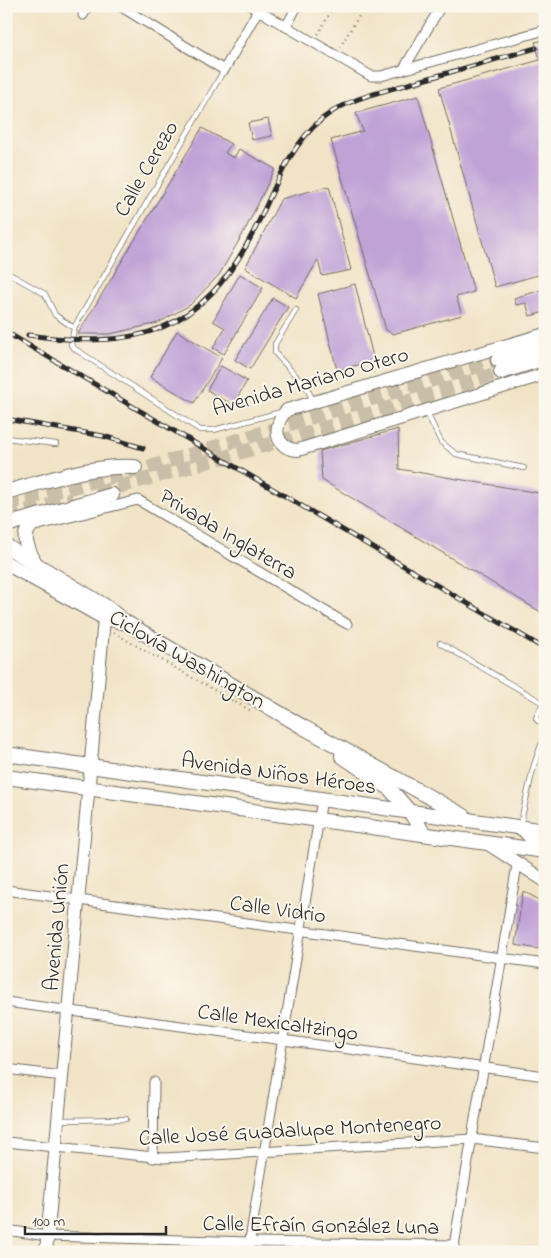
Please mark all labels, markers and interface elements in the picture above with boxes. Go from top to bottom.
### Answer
street label: Calle Cerezo [107,116,188,223]
street label: Avenida Mariano Otero [209,340,413,426]
street label: Privada Inglaterra [152,482,302,590]
street label: Ciclovía Washington [102,603,271,719]
street label: Avenida Niños Héroes [179,745,378,805]
street label: Avenida Unión [36,862,80,992]
street label: Calle Vidrio [227,888,328,934]
street label: Calle Mexicaltzingo [195,997,360,1052]
street label: Calle José Guadalupe Montenegro [138,1108,442,1157]
scale bar [25,1203,166,1235]
street label: Calle Efraín González Luna [202,1209,440,1245]
text: 100 m [32,1211,65,1233]

